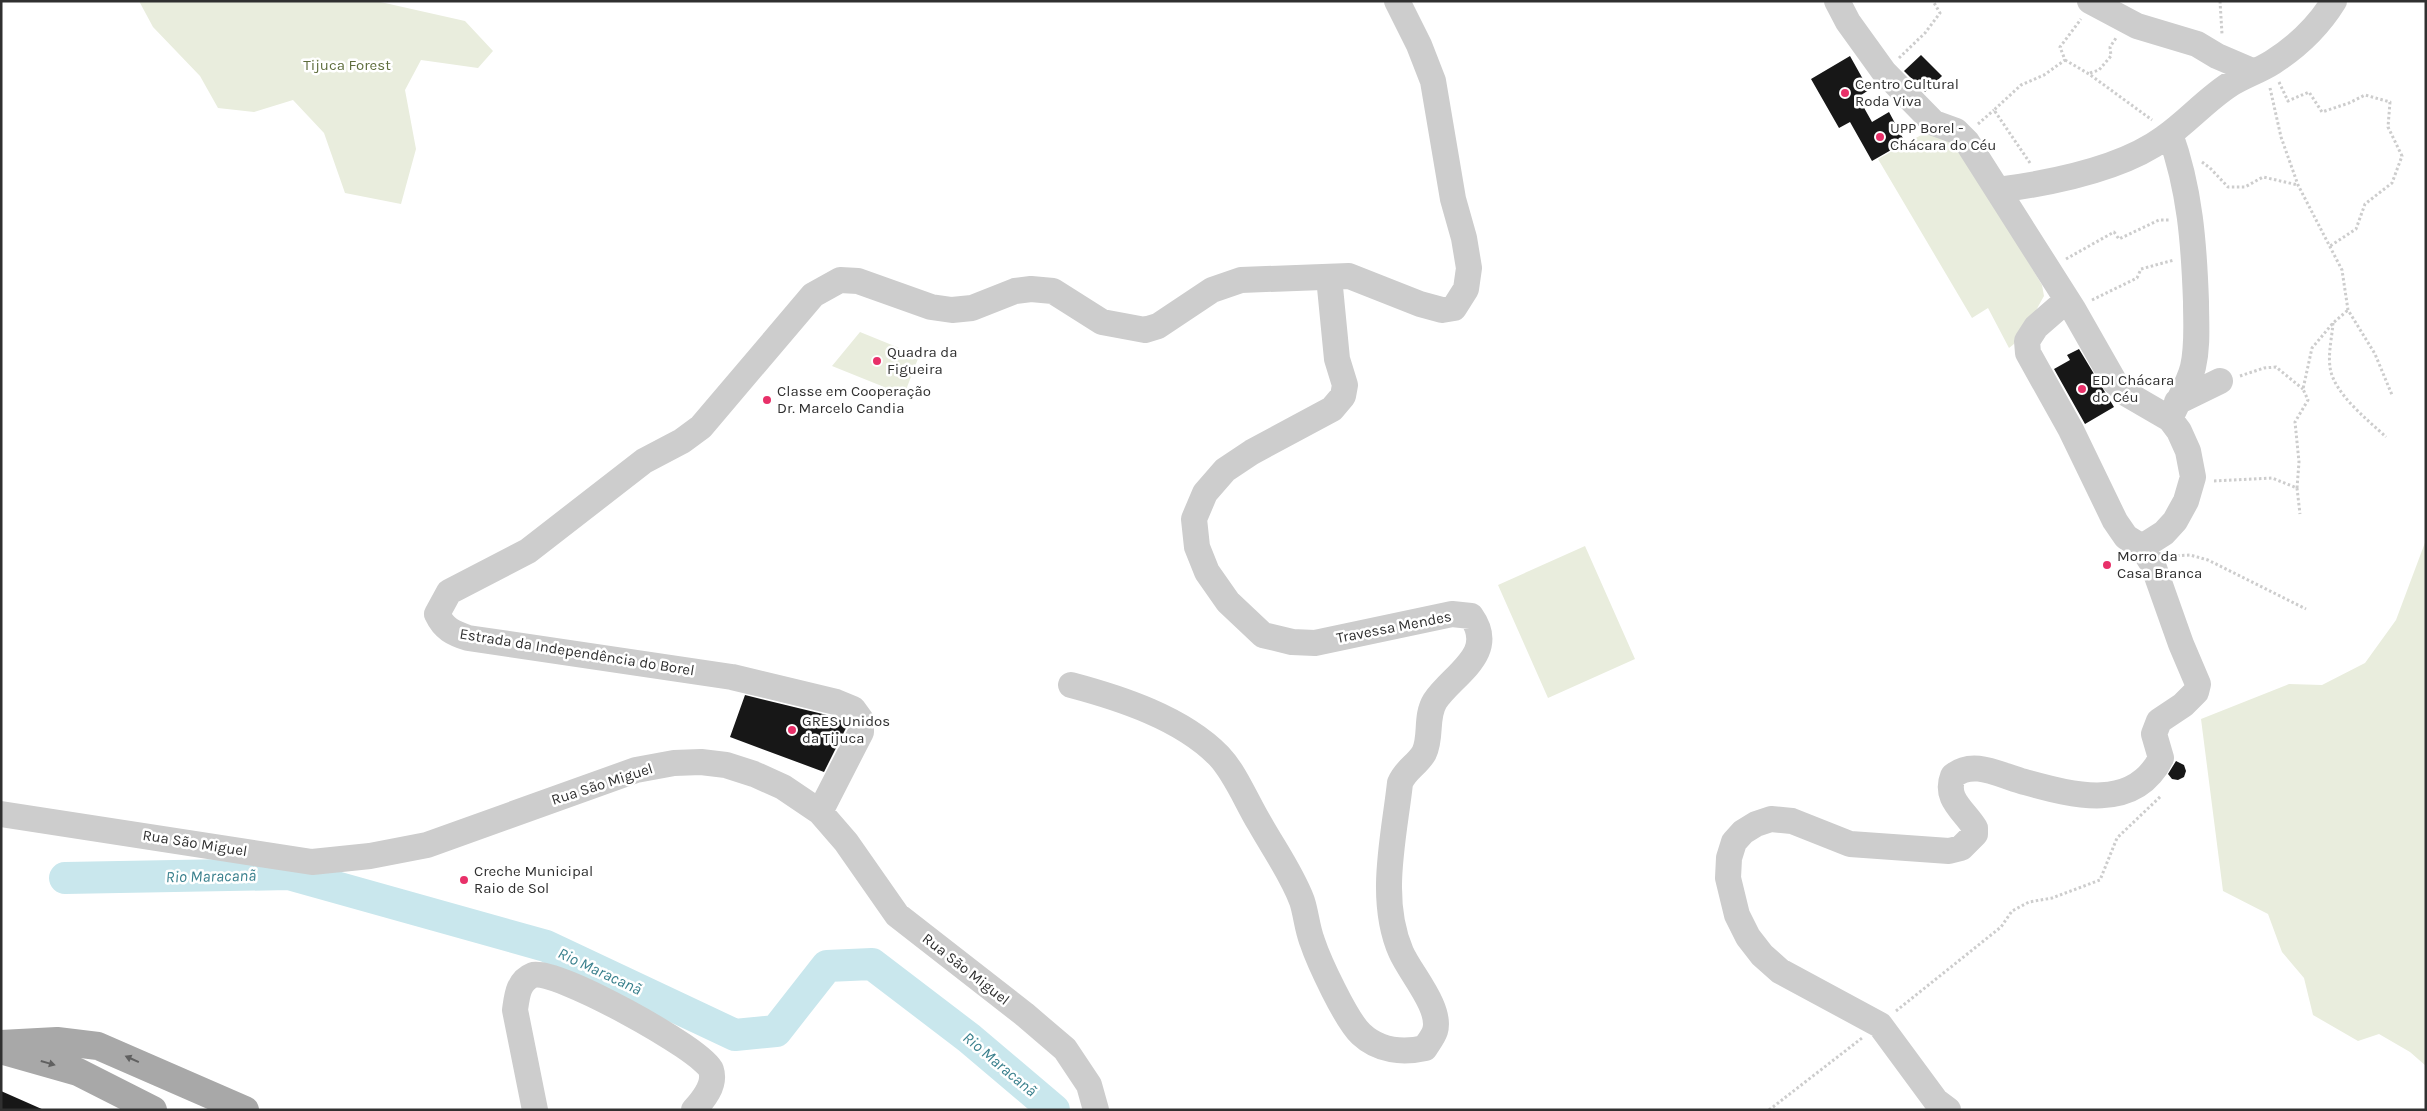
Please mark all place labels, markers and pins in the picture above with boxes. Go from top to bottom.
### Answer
place label: Centro Cultural Roda Viva [1855,75,1959,110]
marker: Centro Cultural Roda Viva [1839,87,1851,99]
place label: UPP Borel - Chácara do Céu [1890,119,1996,154]
marker: UPP Borel - Chácara do Céu [1874,131,1886,143]
place label: Quadra da Figueira [887,343,957,378]
marker: Quadra da Figueira [871,355,883,367]
place label: EDI Chácara do Céu [2092,371,2174,406]
place label: Classe em Cooperação Dr. Marcelo Candia [777,382,931,417]
marker: EDI Chácara do Céu [2076,383,2088,395]
marker: Classe em Cooperação Dr. Marcelo Candia [761,394,773,406]
place label: Morro da Casa Branca [2117,547,2202,582]
marker: Morro da Casa Branca [2101,559,2113,571]
place label: GRES Unidos da Tijuca [802,712,890,747]
marker: GRES Unidos da Tijuca [786,724,798,736]
place label: Creche Municipal Raio de Sol [474,862,593,897]
marker: Creche Municipal Raio de Sol [458,874,470,886]

